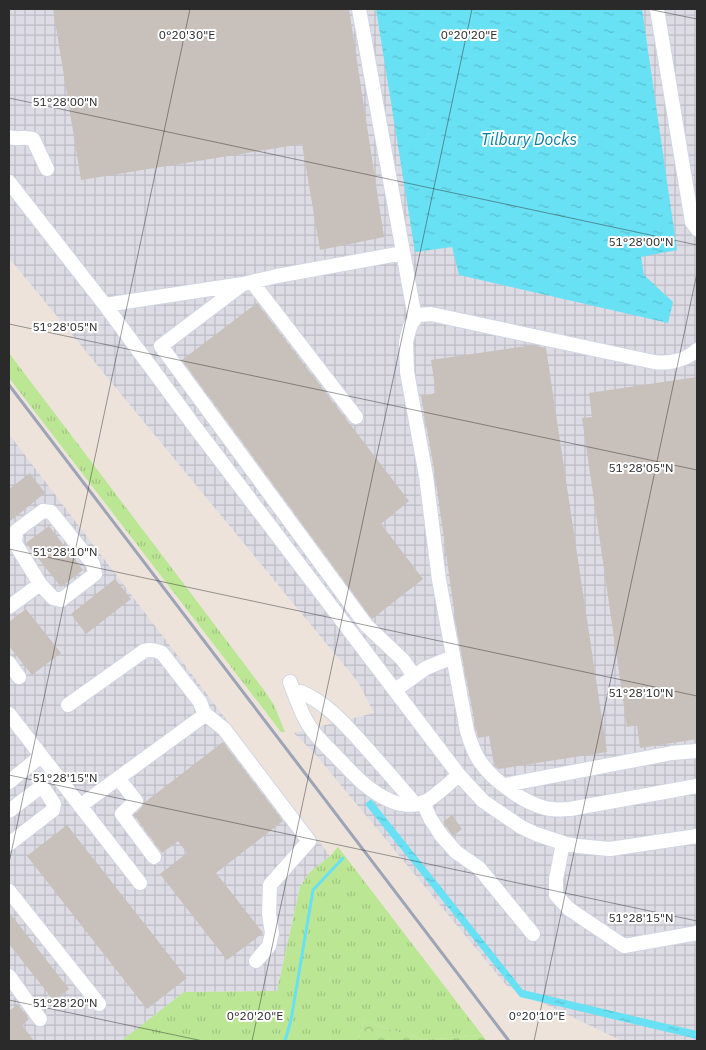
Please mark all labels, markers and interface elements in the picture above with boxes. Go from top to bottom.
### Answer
text: 0°20'30"E [159,27,215,42]
text: 0°20'20"E [441,27,497,42]
text: 51°28'00"N [32,94,98,109]
water label: Tilbury Docks [481,129,577,149]
text: 51°28'00"N [608,234,674,249]
text: 51°28'05"N [32,319,98,334]
text: 51°28'05"N [608,460,674,475]
text: 51°28'10"N [32,544,98,559]
text: 51°28'10"N [608,685,674,700]
text: 51°28'15"N [32,770,98,785]
text: 51°28'15"N [608,910,674,925]
text: 51°28'20"N [32,995,98,1010]
text: 0°20'20"E [227,1008,283,1023]
text: 0°20'10"E [509,1008,565,1023]

